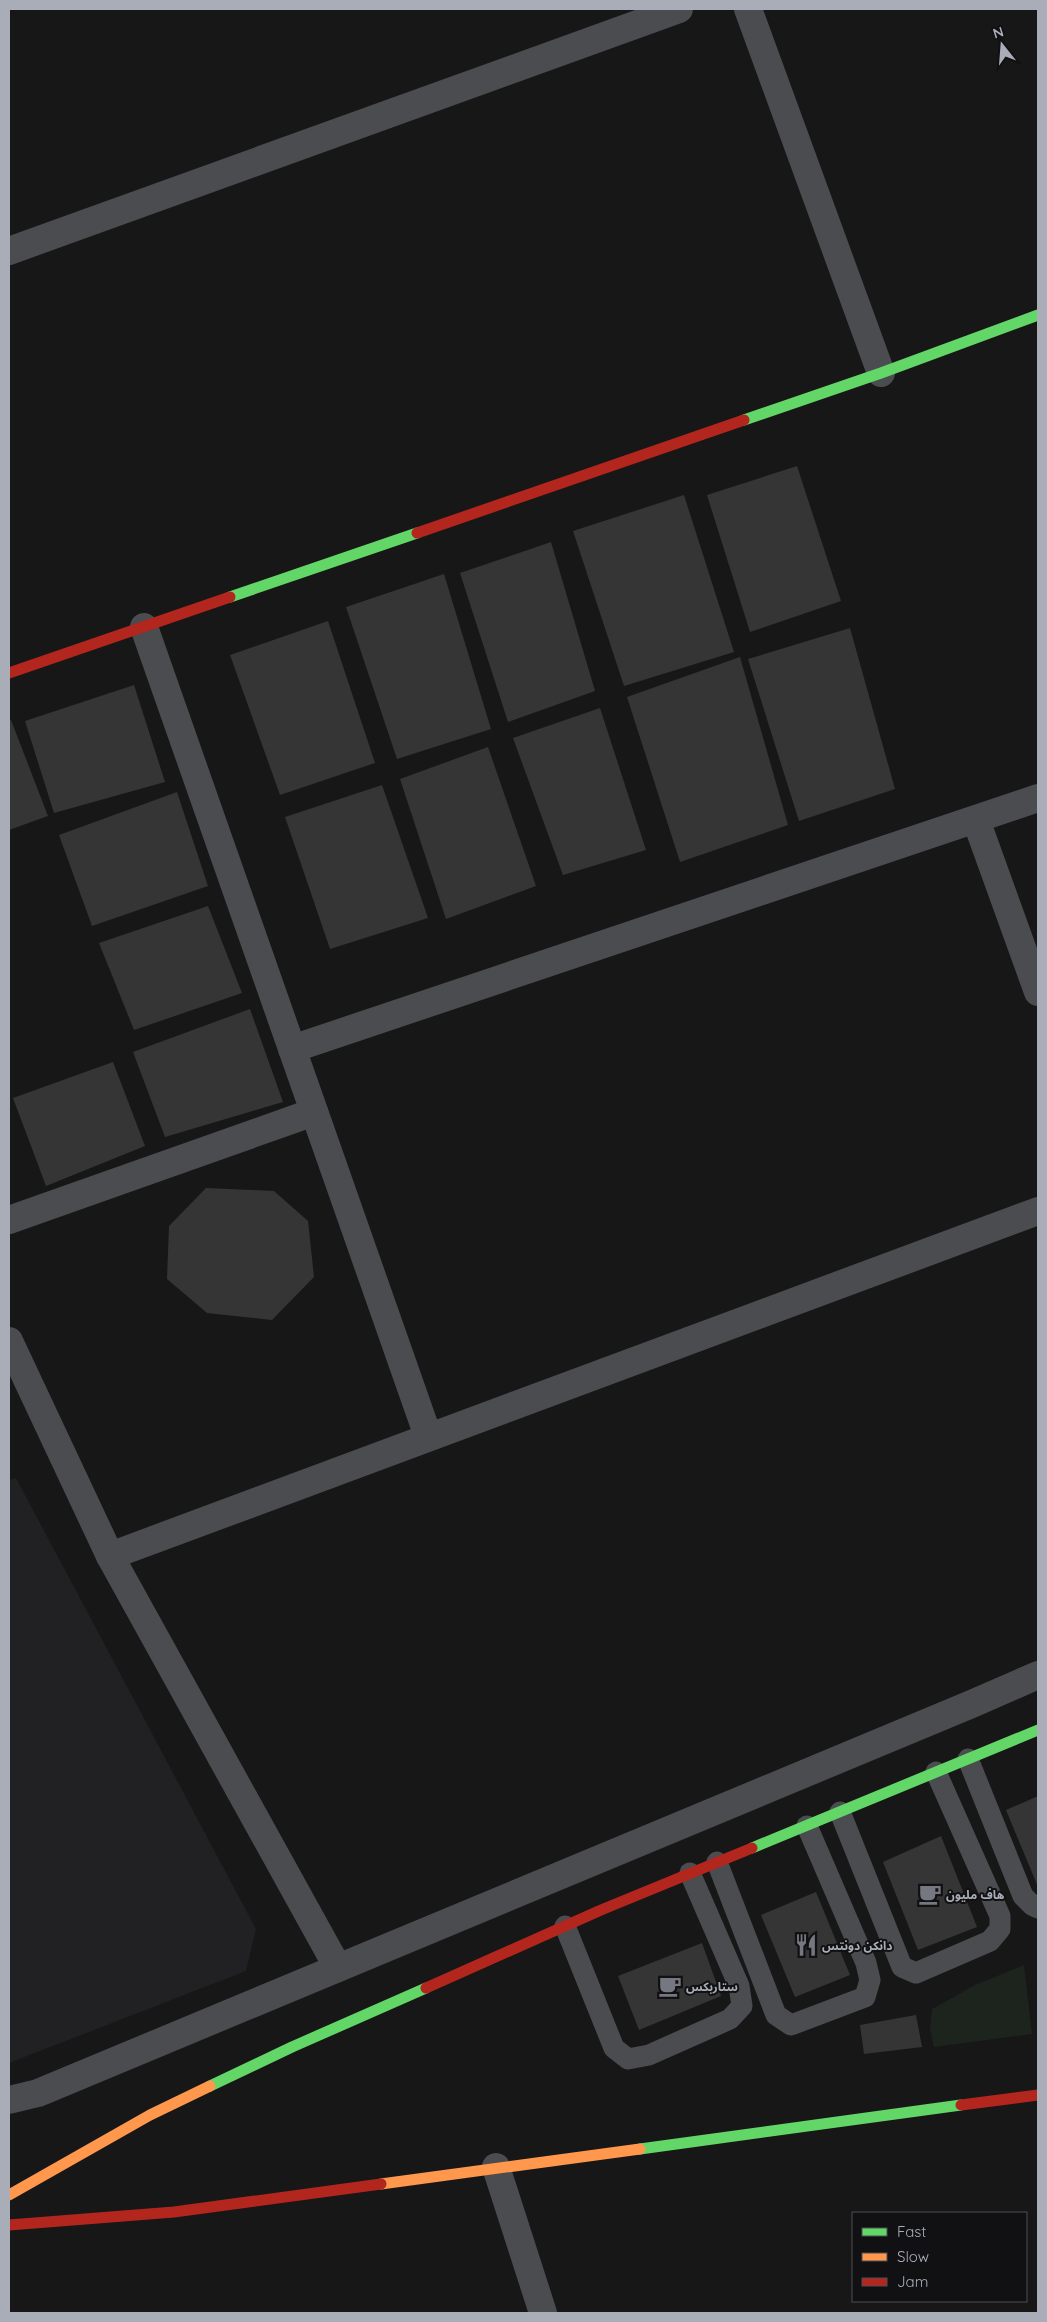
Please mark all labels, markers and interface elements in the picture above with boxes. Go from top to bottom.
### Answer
north arrow [977,20,1027,70]
text: N [991,22,1006,43]
cafe icon: هاف مليون [917,1881,943,1907]
place label: هاف مليون [946,1887,1005,1902]
restaurant icon: دانكن دونتس [793,1932,819,1958]
place label: دانكن دونتس [822,1938,893,1953]
cafe icon: ستاربكس [657,1973,683,1999]
place label: ستاربكس [686,1979,738,1994]
legend [852,2212,1027,2302]
text: Fast [897,2222,926,2241]
text: Slow [897,2247,929,2266]
text: Jam [897,2272,928,2291]

